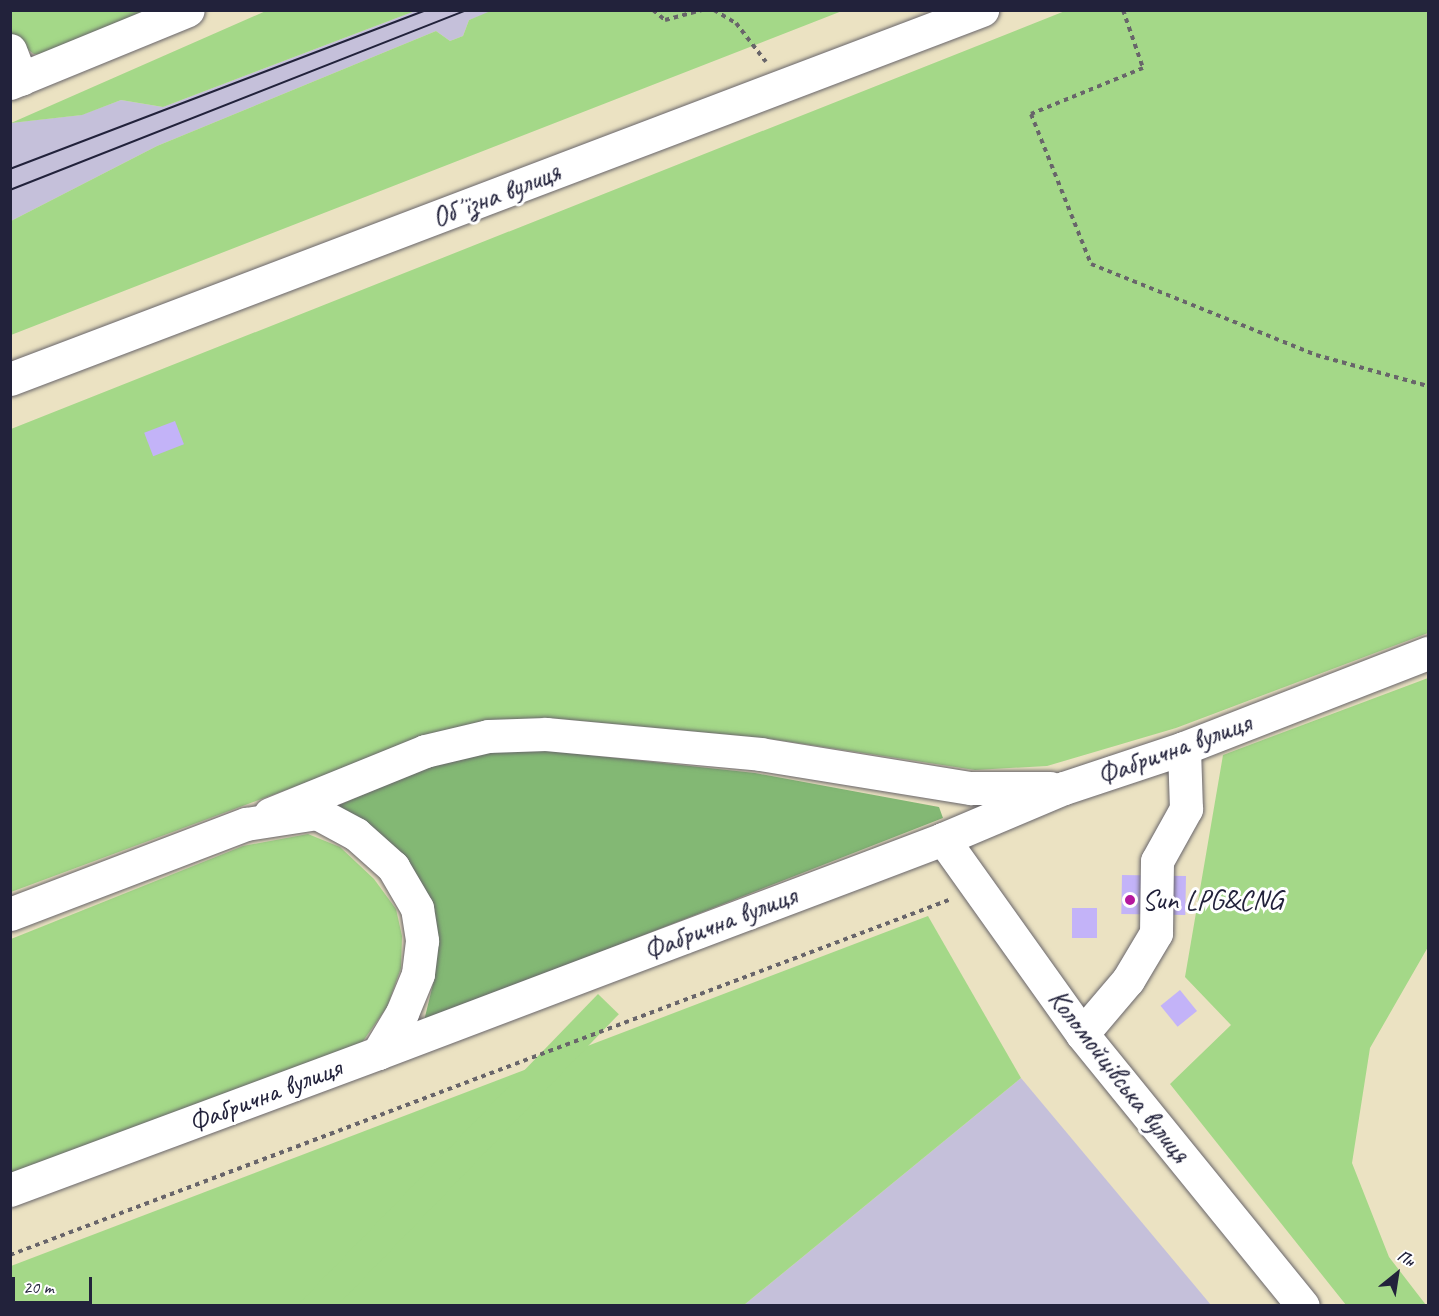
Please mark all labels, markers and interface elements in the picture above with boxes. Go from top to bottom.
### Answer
street label: Обʼїзна вулиця [427,155,565,235]
street label: Фабрична вулиця [1093,706,1255,792]
street label: Фабрична вулиця [639,879,801,967]
place label: Sun LPG&CNG [1142,883,1283,917]
marker: Sun LPG&CNG [1123,893,1137,907]
street label: Коломойцівська вулиця [1041,982,1197,1170]
street label: Фабрична вулиця [184,1051,346,1139]
north arrow [1367,1244,1427,1304]
text: Пн [1394,1246,1418,1271]
scale bar [15,1265,94,1303]
text: 20 m [23,1276,54,1298]

